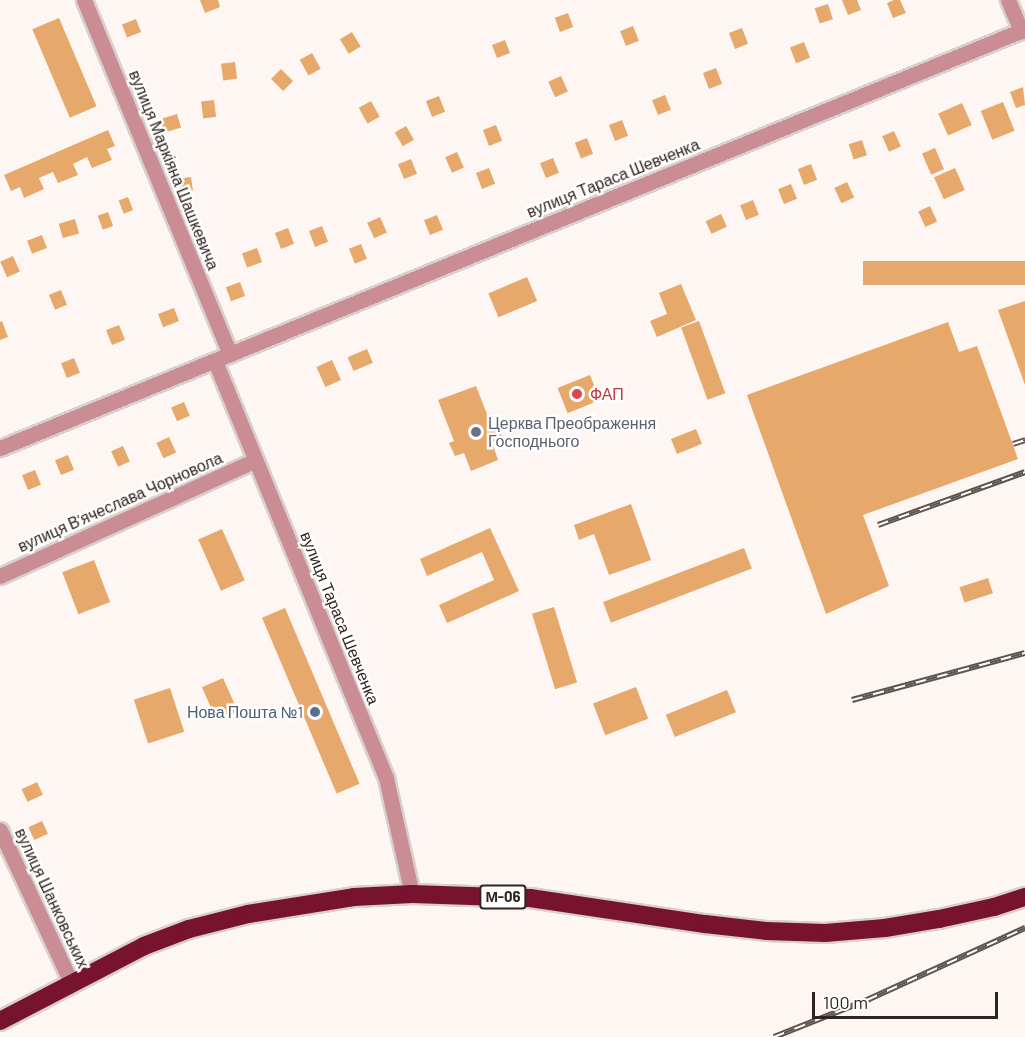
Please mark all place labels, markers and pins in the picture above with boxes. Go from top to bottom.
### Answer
place label: ФАП [590,384,624,404]
marker: ФАП [568,385,586,403]
place label: Церква Преображення Господнього [488,413,656,451]
marker: Церква Преображення Господнього [469,425,483,439]
place label: Нова Пошта №1 [187,702,303,722]
marker: Нова Пошта №1 [308,705,322,719]

